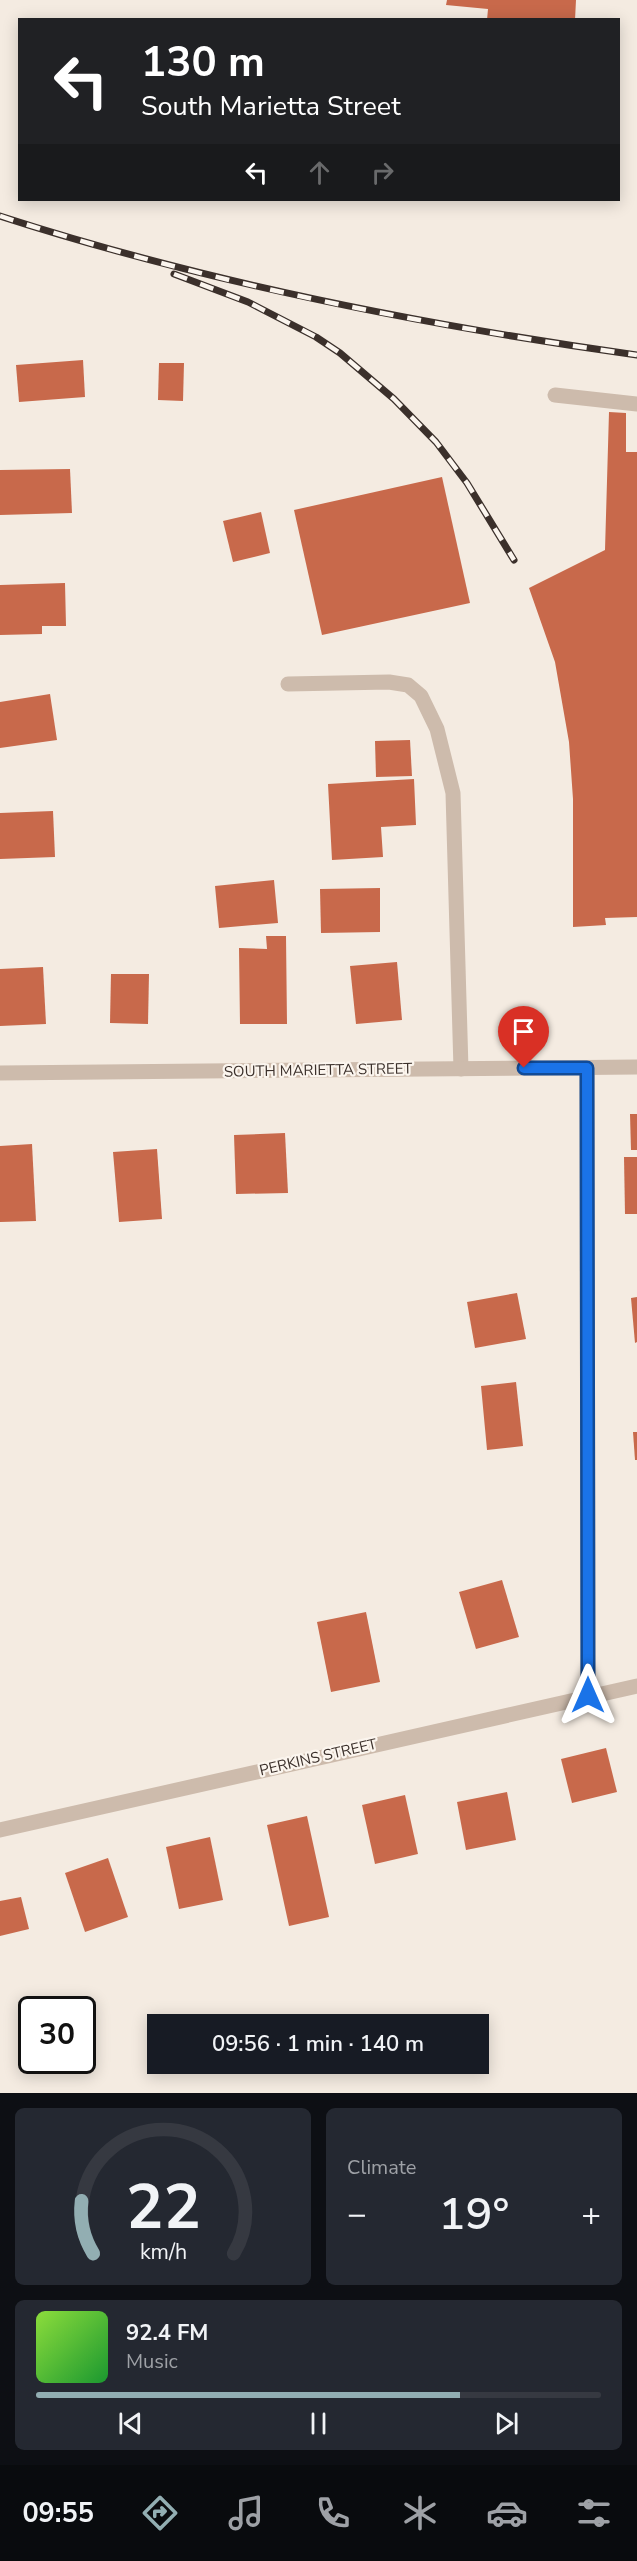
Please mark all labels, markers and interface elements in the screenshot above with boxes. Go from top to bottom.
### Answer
text: 130 m [141,34,265,91]
icon: left [42,42,120,120]
text: South Marietta Street [141,88,401,125]
icon: left [240,156,273,189]
icon: ahead [303,156,336,189]
icon: right [366,156,399,189]
pin [498,1006,549,1068]
icon: arrive [507,1015,540,1048]
street label: SOUTH MARIETTA STREET [224,1058,412,1082]
position arrow [556,1663,620,1727]
street label: PERKINS STREET [257,1734,379,1780]
speed limit sign: 30 [18,1996,96,2074]
text: 09:56 · 1 min · 140 m [212,2029,424,2059]
text: Climate [347,2154,416,2181]
text: 22 [126,2165,200,2250]
text: 19° [439,2184,509,2245]
text: − [347,2192,367,2237]
text: + [581,2192,601,2237]
text: km/h [139,2237,187,2267]
text: 92.4 FM [126,2318,208,2348]
text: Music [126,2348,178,2375]
icon: previous [114,2407,147,2440]
icon: pause [302,2407,335,2440]
icon: next [490,2407,523,2440]
icon: directions [139,2492,181,2534]
icon: music [225,2492,267,2534]
icon: phone [312,2492,354,2534]
icon: climate [399,2492,441,2534]
icon: car [486,2492,528,2534]
icon: filters [573,2492,615,2534]
text: 09:55 [22,2495,94,2532]

